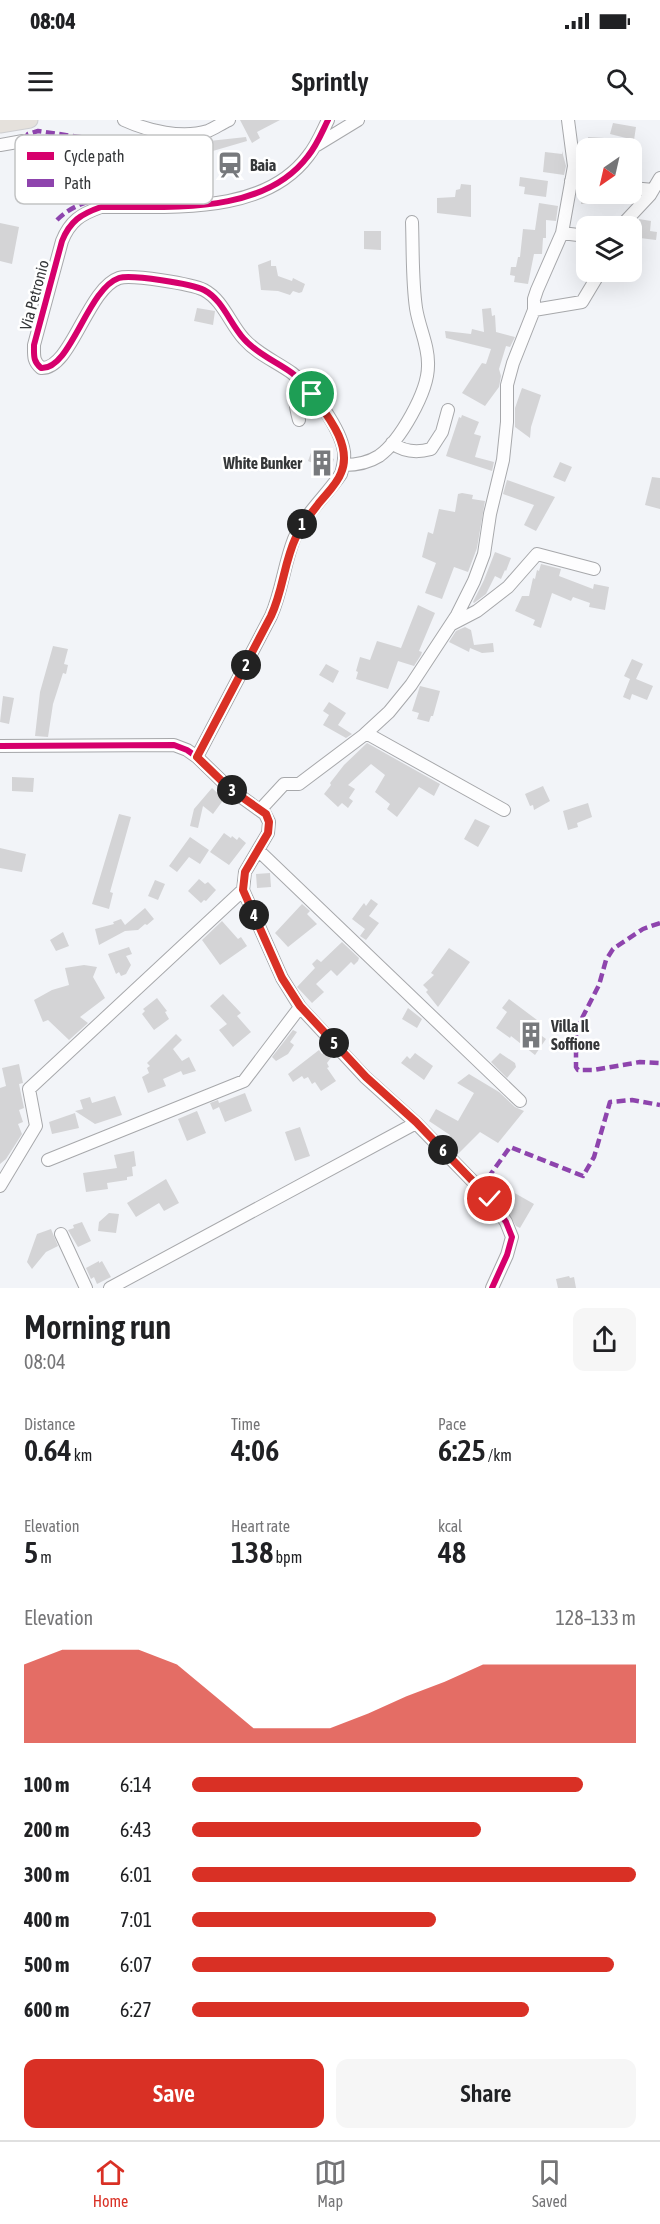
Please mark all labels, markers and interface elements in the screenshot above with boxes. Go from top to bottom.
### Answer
text: 08:04 [30,8,76,34]
icon: menu [24,65,57,98]
icon: search [603,65,636,98]
text: Sprintly [291,66,369,97]
legend [15,135,213,204]
north arrow [576,138,642,204]
map controls [576,138,642,282]
text: Cycle path [64,147,124,166]
station icon: Baia [215,150,245,180]
place label: Baia [250,156,276,174]
text: Path [64,174,91,192]
button: layers [576,216,642,282]
street label: Via Petronio [16,258,52,332]
pin [286,368,337,419]
icon: arrive [295,377,328,410]
building icon: White Bunker [307,448,337,478]
place label: White Bunker [222,454,302,472]
pin: 1 [287,509,317,539]
text: 1 [298,515,306,533]
pin: 2 [231,650,261,680]
text: 2 [242,656,250,674]
pin: 3 [217,775,247,805]
text: 3 [228,781,236,799]
pin: 4 [239,900,269,930]
text: 4 [250,906,258,924]
place label: Villa Il Soffione [550,1017,600,1053]
building icon: Villa Il Soffione [516,1020,546,1050]
pin: 5 [319,1028,349,1058]
text: 5 [330,1034,338,1052]
pin: 6 [428,1135,458,1165]
text: 6 [439,1141,447,1159]
pin [464,1173,515,1224]
icon: check [473,1182,506,1215]
text: Morning run [24,1308,171,1346]
button: share [573,1308,636,1371]
text: 08:04 [24,1350,66,1373]
text: Distance [24,1415,75,1433]
text: Time [231,1415,260,1433]
text: Pace [438,1415,466,1433]
text: 0.64 [24,1433,72,1467]
text: 4:06 [231,1433,279,1467]
text: 6:25 [438,1433,486,1467]
text: km [72,1446,92,1464]
text: /km [486,1446,512,1464]
text: Elevation [24,1517,79,1535]
text: Heart rate [231,1517,290,1535]
text: kcal [438,1517,462,1535]
text: 5 [24,1535,38,1569]
text: 138 [231,1535,273,1569]
text: 48 [438,1535,466,1569]
text: m [38,1548,52,1566]
text: bpm [273,1548,302,1566]
text: Elevation [24,1606,93,1629]
text: 128–133 m [555,1606,636,1629]
text: 100 m [24,1773,69,1796]
text: 6:14 [120,1773,152,1796]
text: 200 m [24,1818,69,1841]
text: 6:43 [120,1818,152,1841]
text: 300 m [24,1863,69,1886]
text: 6:01 [120,1863,152,1886]
text: 400 m [24,1908,69,1931]
text: 7:01 [120,1908,152,1931]
text: 500 m [24,1953,69,1976]
text: 6:07 [120,1953,152,1976]
text: 600 m [24,1998,69,2021]
text: 6:27 [120,1998,152,2021]
button: Save [24,2059,324,2128]
button: Share [336,2059,636,2128]
tab: Home [93,2156,128,2210]
tab: Map [314,2156,347,2210]
tab: Saved [532,2156,567,2210]

